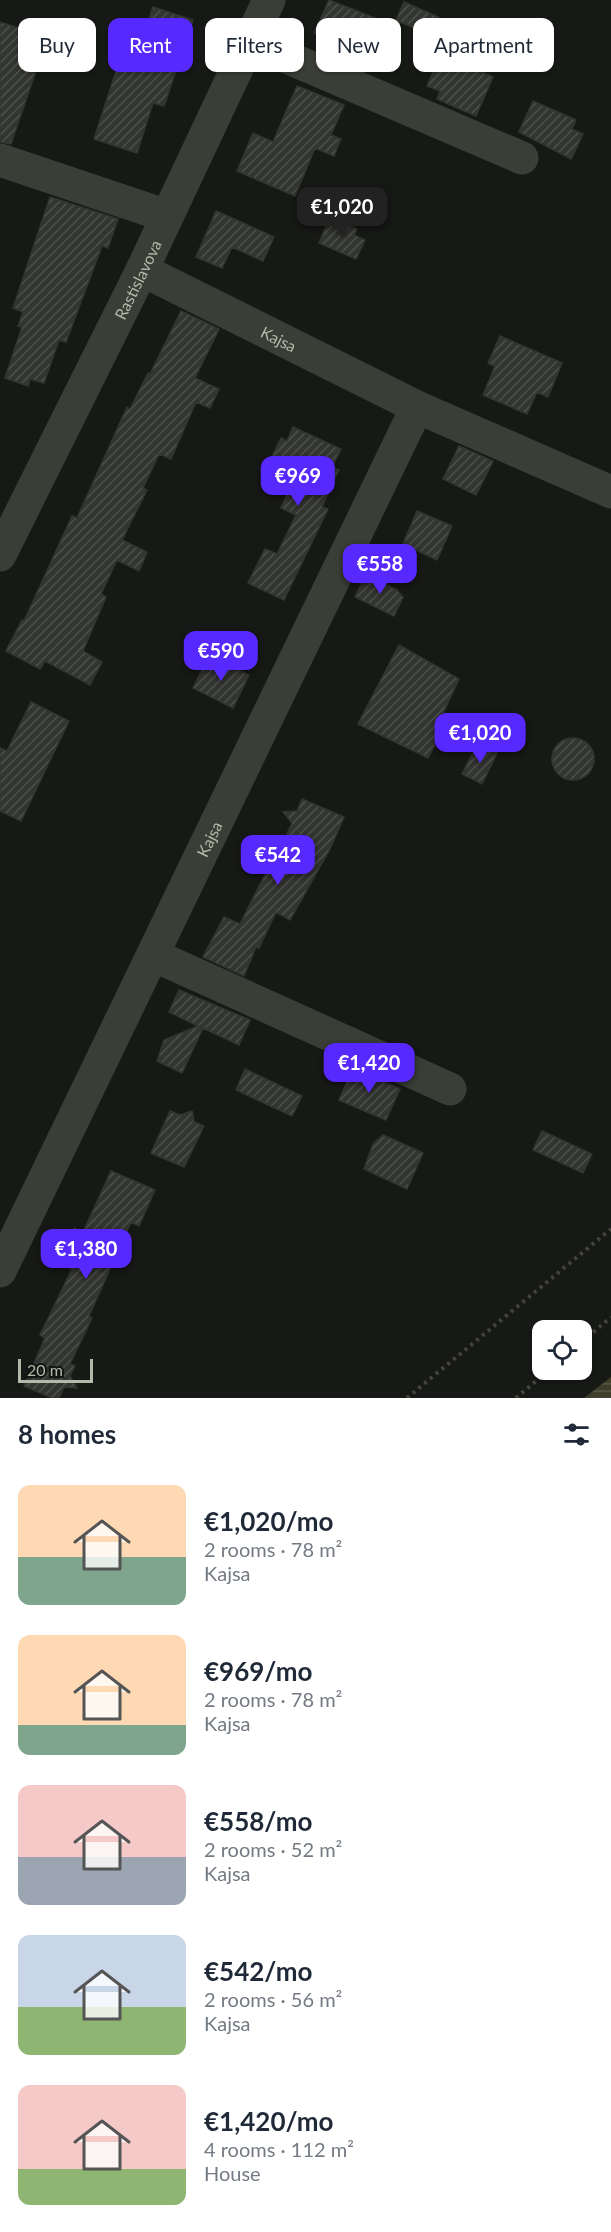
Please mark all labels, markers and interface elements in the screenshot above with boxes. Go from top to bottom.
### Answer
chip: Buy [18,18,96,72]
chip: Rent [108,18,193,72]
chip: Filters [205,18,304,72]
chip: New [316,18,401,72]
chip: Apartment [413,18,554,72]
pin: €1,020 [293,187,391,238]
text: €1,020 [311,194,373,218]
street label: Rastislavova [110,236,164,322]
street label: Kajsa [258,321,300,355]
pin: €969 [262,456,334,507]
text: €969 [275,463,321,487]
pin: €558 [344,544,416,595]
text: €558 [357,551,403,575]
pin: €590 [185,631,257,682]
text: €590 [198,638,244,662]
pin: €1,020 [431,713,529,764]
text: €1,020 [449,720,511,744]
street label: Kajsa [192,818,225,860]
pin: €542 [242,835,314,886]
text: €542 [255,842,301,866]
pin: €1,420 [320,1043,418,1094]
text: €1,420 [338,1050,400,1074]
pin: €1,380 [37,1229,135,1280]
text: €1,380 [55,1236,117,1260]
map controls [532,1320,592,1380]
button: locate [532,1320,592,1380]
scale bar [18,1356,93,1384]
text: 20 m [27,1360,63,1379]
text: 8 homes [18,1418,116,1450]
icon: filters [560,1418,593,1451]
text: €1,020/mo [204,1505,334,1537]
icon: home [66,1509,138,1581]
text: 2 rooms · 78 m² [204,1537,342,1561]
text: Kajsa [204,1561,251,1585]
text: €969/mo [204,1655,312,1687]
icon: home [66,1659,138,1731]
text: 2 rooms · 78 m² [204,1687,342,1711]
text: Kajsa [204,1711,251,1735]
text: €558/mo [204,1805,312,1837]
icon: home [66,1809,138,1881]
text: 2 rooms · 52 m² [204,1837,342,1861]
text: Kajsa [204,1861,251,1885]
text: €542/mo [204,1955,312,1987]
icon: home [66,1959,138,2031]
text: 2 rooms · 56 m² [204,1987,342,2011]
text: Kajsa [204,2011,251,2035]
text: €1,420/mo [204,2105,334,2137]
icon: home [66,2109,138,2181]
text: 4 rooms · 112 m² [204,2137,354,2161]
text: House [204,2161,261,2185]

